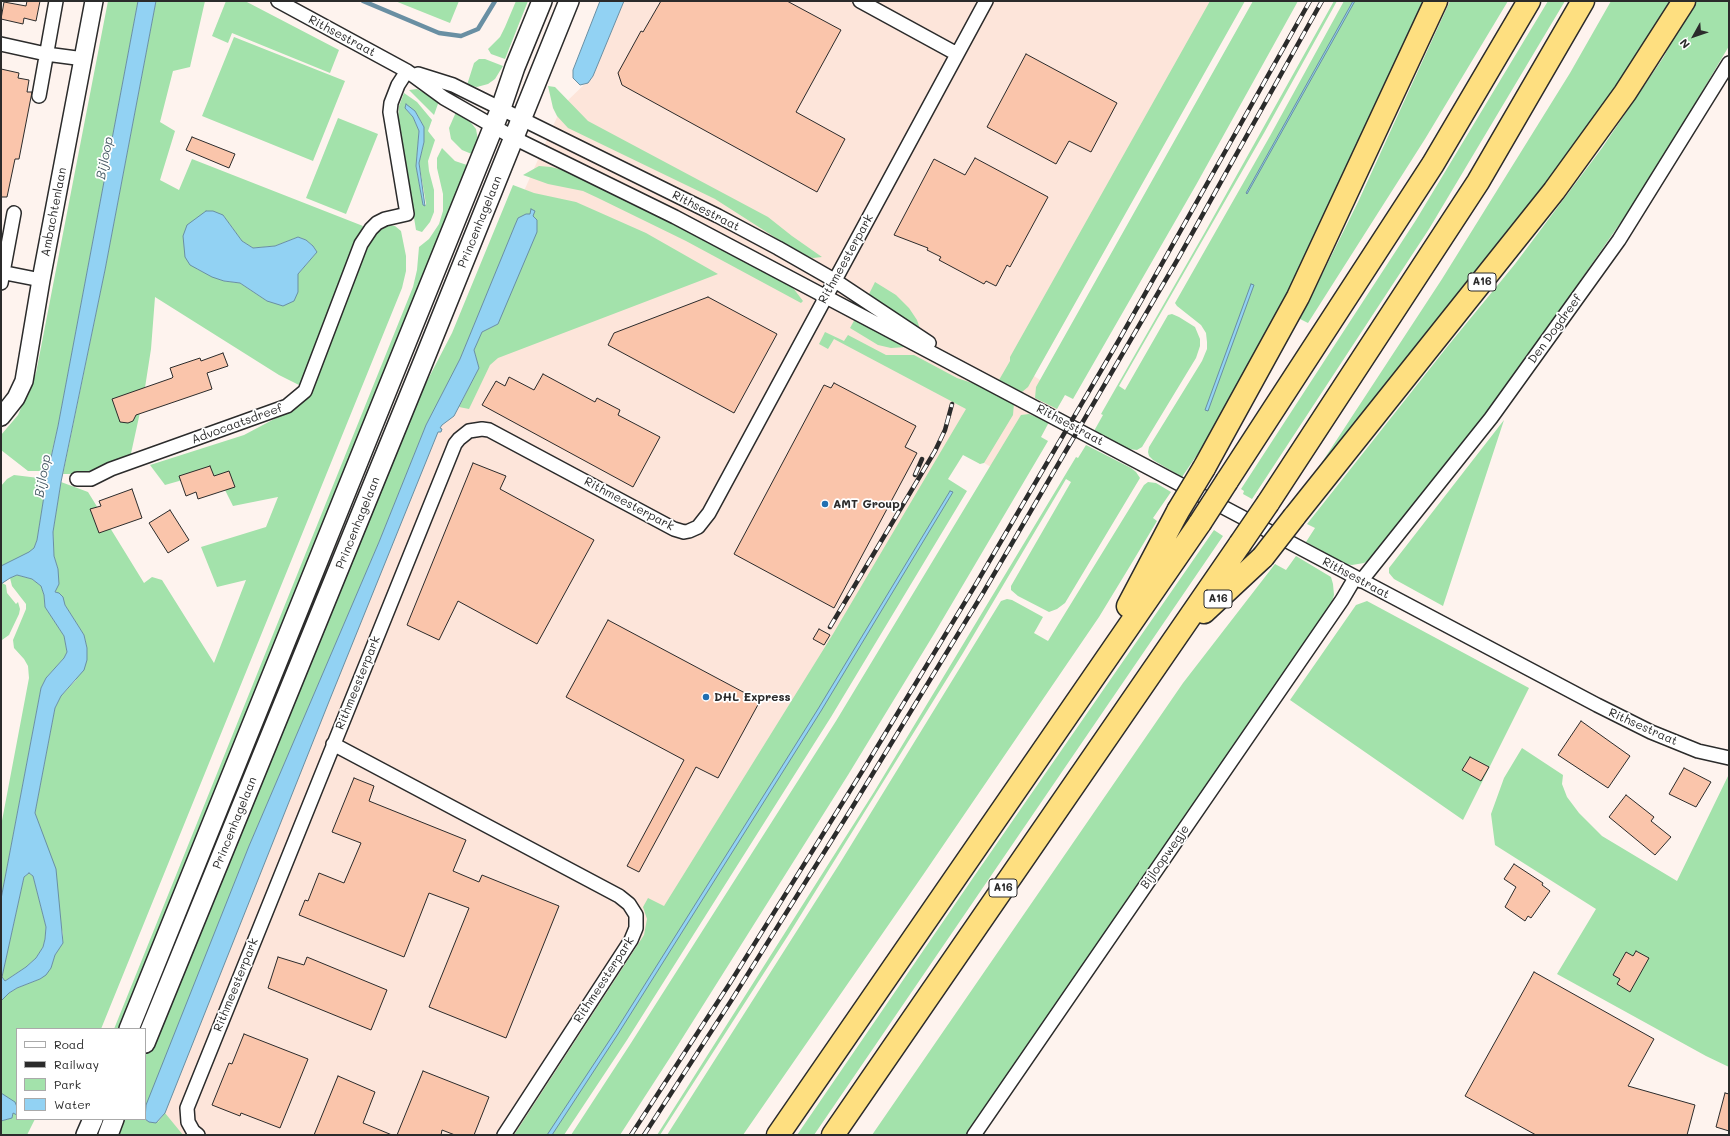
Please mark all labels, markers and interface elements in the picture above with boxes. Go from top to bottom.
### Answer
street label: Rithsestraat [306,12,378,60]
north arrow [1674,16,1714,56]
text: N [1676,36,1693,52]
water label: Bijloop [93,135,117,181]
street label: Ambachtenlaan [38,166,70,258]
street label: Princenhagelaan [455,174,505,270]
street label: Rithsestraat [670,188,742,234]
street label: Rithmeesterpark [816,212,876,306]
road number: A16 [1468,273,1496,291]
street label: Den Dogdreef [1525,292,1585,366]
street label: Advocaatsdreef [190,401,284,447]
street label: Rithsestraat [1034,401,1106,449]
water label: Bijloop [32,453,54,499]
street label: Rithmeesterpark [582,474,676,534]
street label: Princenhagelaan [333,475,383,571]
place label: AMT Group [833,497,900,511]
marker: AMT Group [820,499,830,509]
street label: Rithsestraat [1320,554,1392,602]
road number: A16 [1204,590,1232,608]
street label: Rithmeesterpark [333,634,383,732]
place label: DHL Express [714,690,791,704]
marker: DHL Express [701,692,711,702]
street label: Rithsestraat [1606,705,1680,749]
street label: Princenhagelaan [210,775,260,871]
street label: Bijloopwegje [1138,822,1192,892]
road number: A16 [989,879,1017,897]
street label: Rithmeesterpark [571,934,637,1026]
street label: Rithmeesterpark [211,936,261,1034]
legend [16,1028,146,1120]
text: Road [54,1036,84,1052]
text: Railway [54,1056,99,1072]
text: Park [54,1076,81,1092]
text: Water [54,1096,91,1112]

